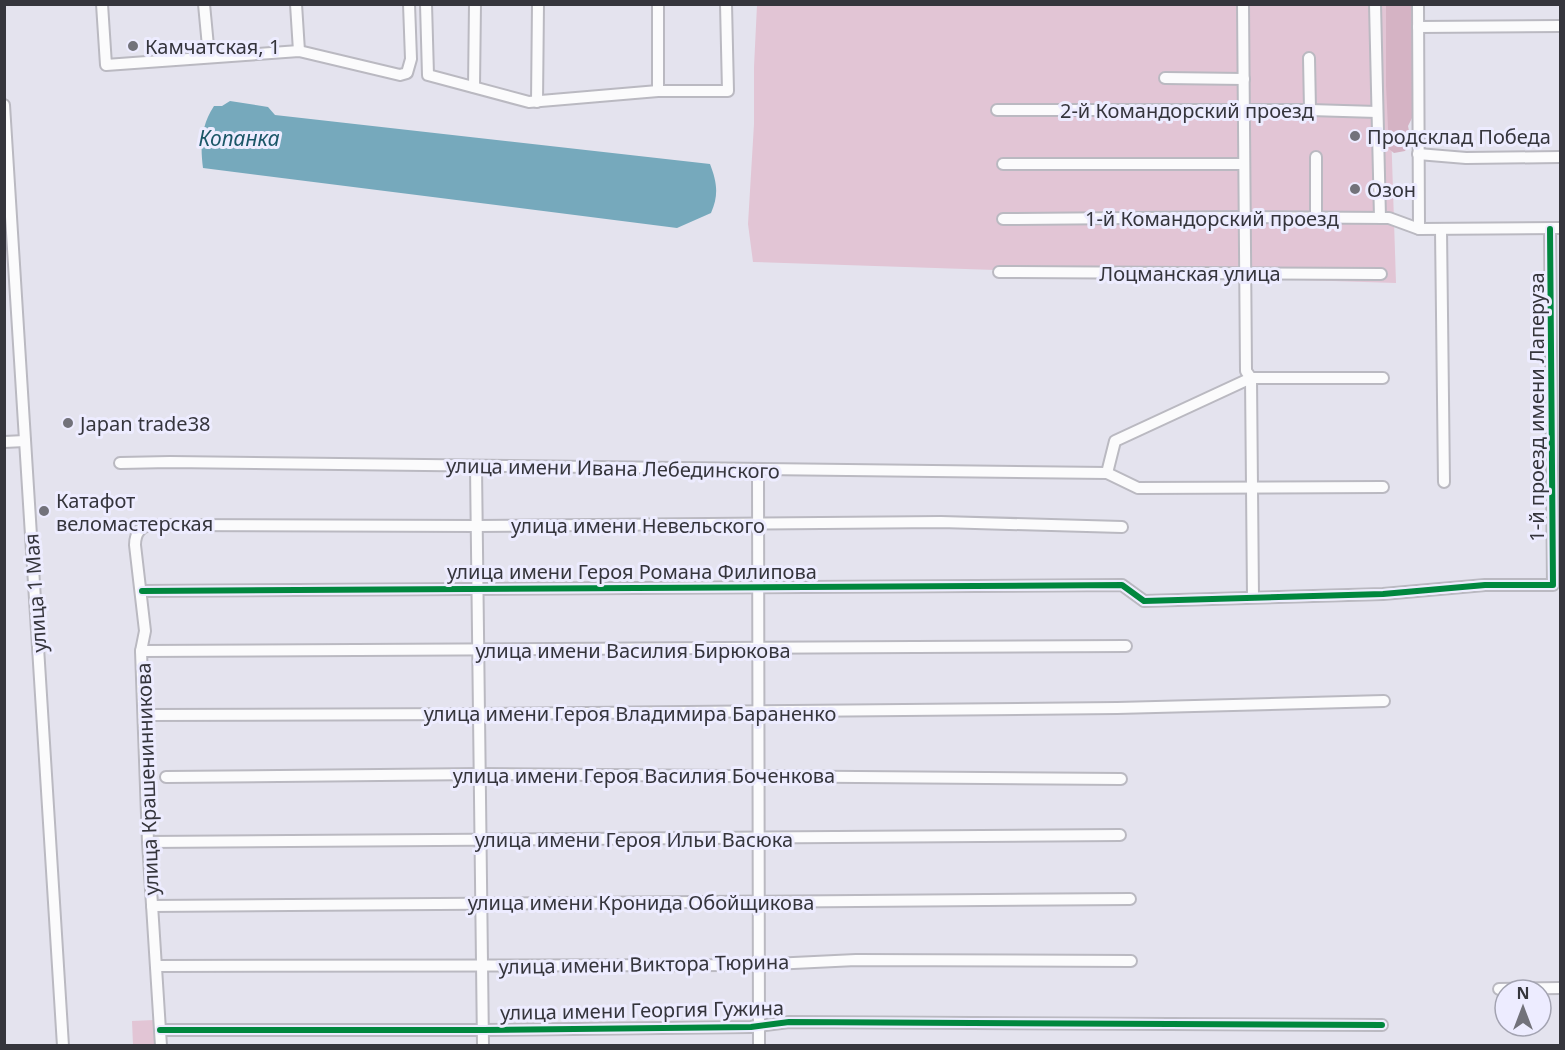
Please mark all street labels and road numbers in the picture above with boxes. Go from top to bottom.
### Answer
street label: 2-й Командорский проезд [1060,97,1314,124]
street label: 1-й Командорский проезд [1085,205,1339,232]
street label: Лоцманская улица [1099,260,1281,287]
street label: 1-й проезд имени Лаперуза [1523,272,1550,542]
street label: улица имени Ивана Лебединского [446,452,780,484]
street label: улица имени Невельского [511,512,765,539]
street label: улица 1 Мая [17,533,53,653]
street label: улица имени Героя Романа Филипова [447,558,817,585]
street label: улица имени Василия Бирюкова [475,637,791,664]
street label: улица Крашенинникова [129,662,165,896]
street label: улица имени Героя Владимира Бараненко [424,700,836,727]
street label: улица имени Героя Василия Боченкова [453,762,835,789]
street label: улица имени Героя Ильи Васюка [475,826,793,853]
street label: улица имени Кронида Обойщикова [468,889,814,916]
street label: улица имени Виктора Тюрина [498,948,790,980]
street label: улица имени Георгия Гужина [500,994,784,1026]

